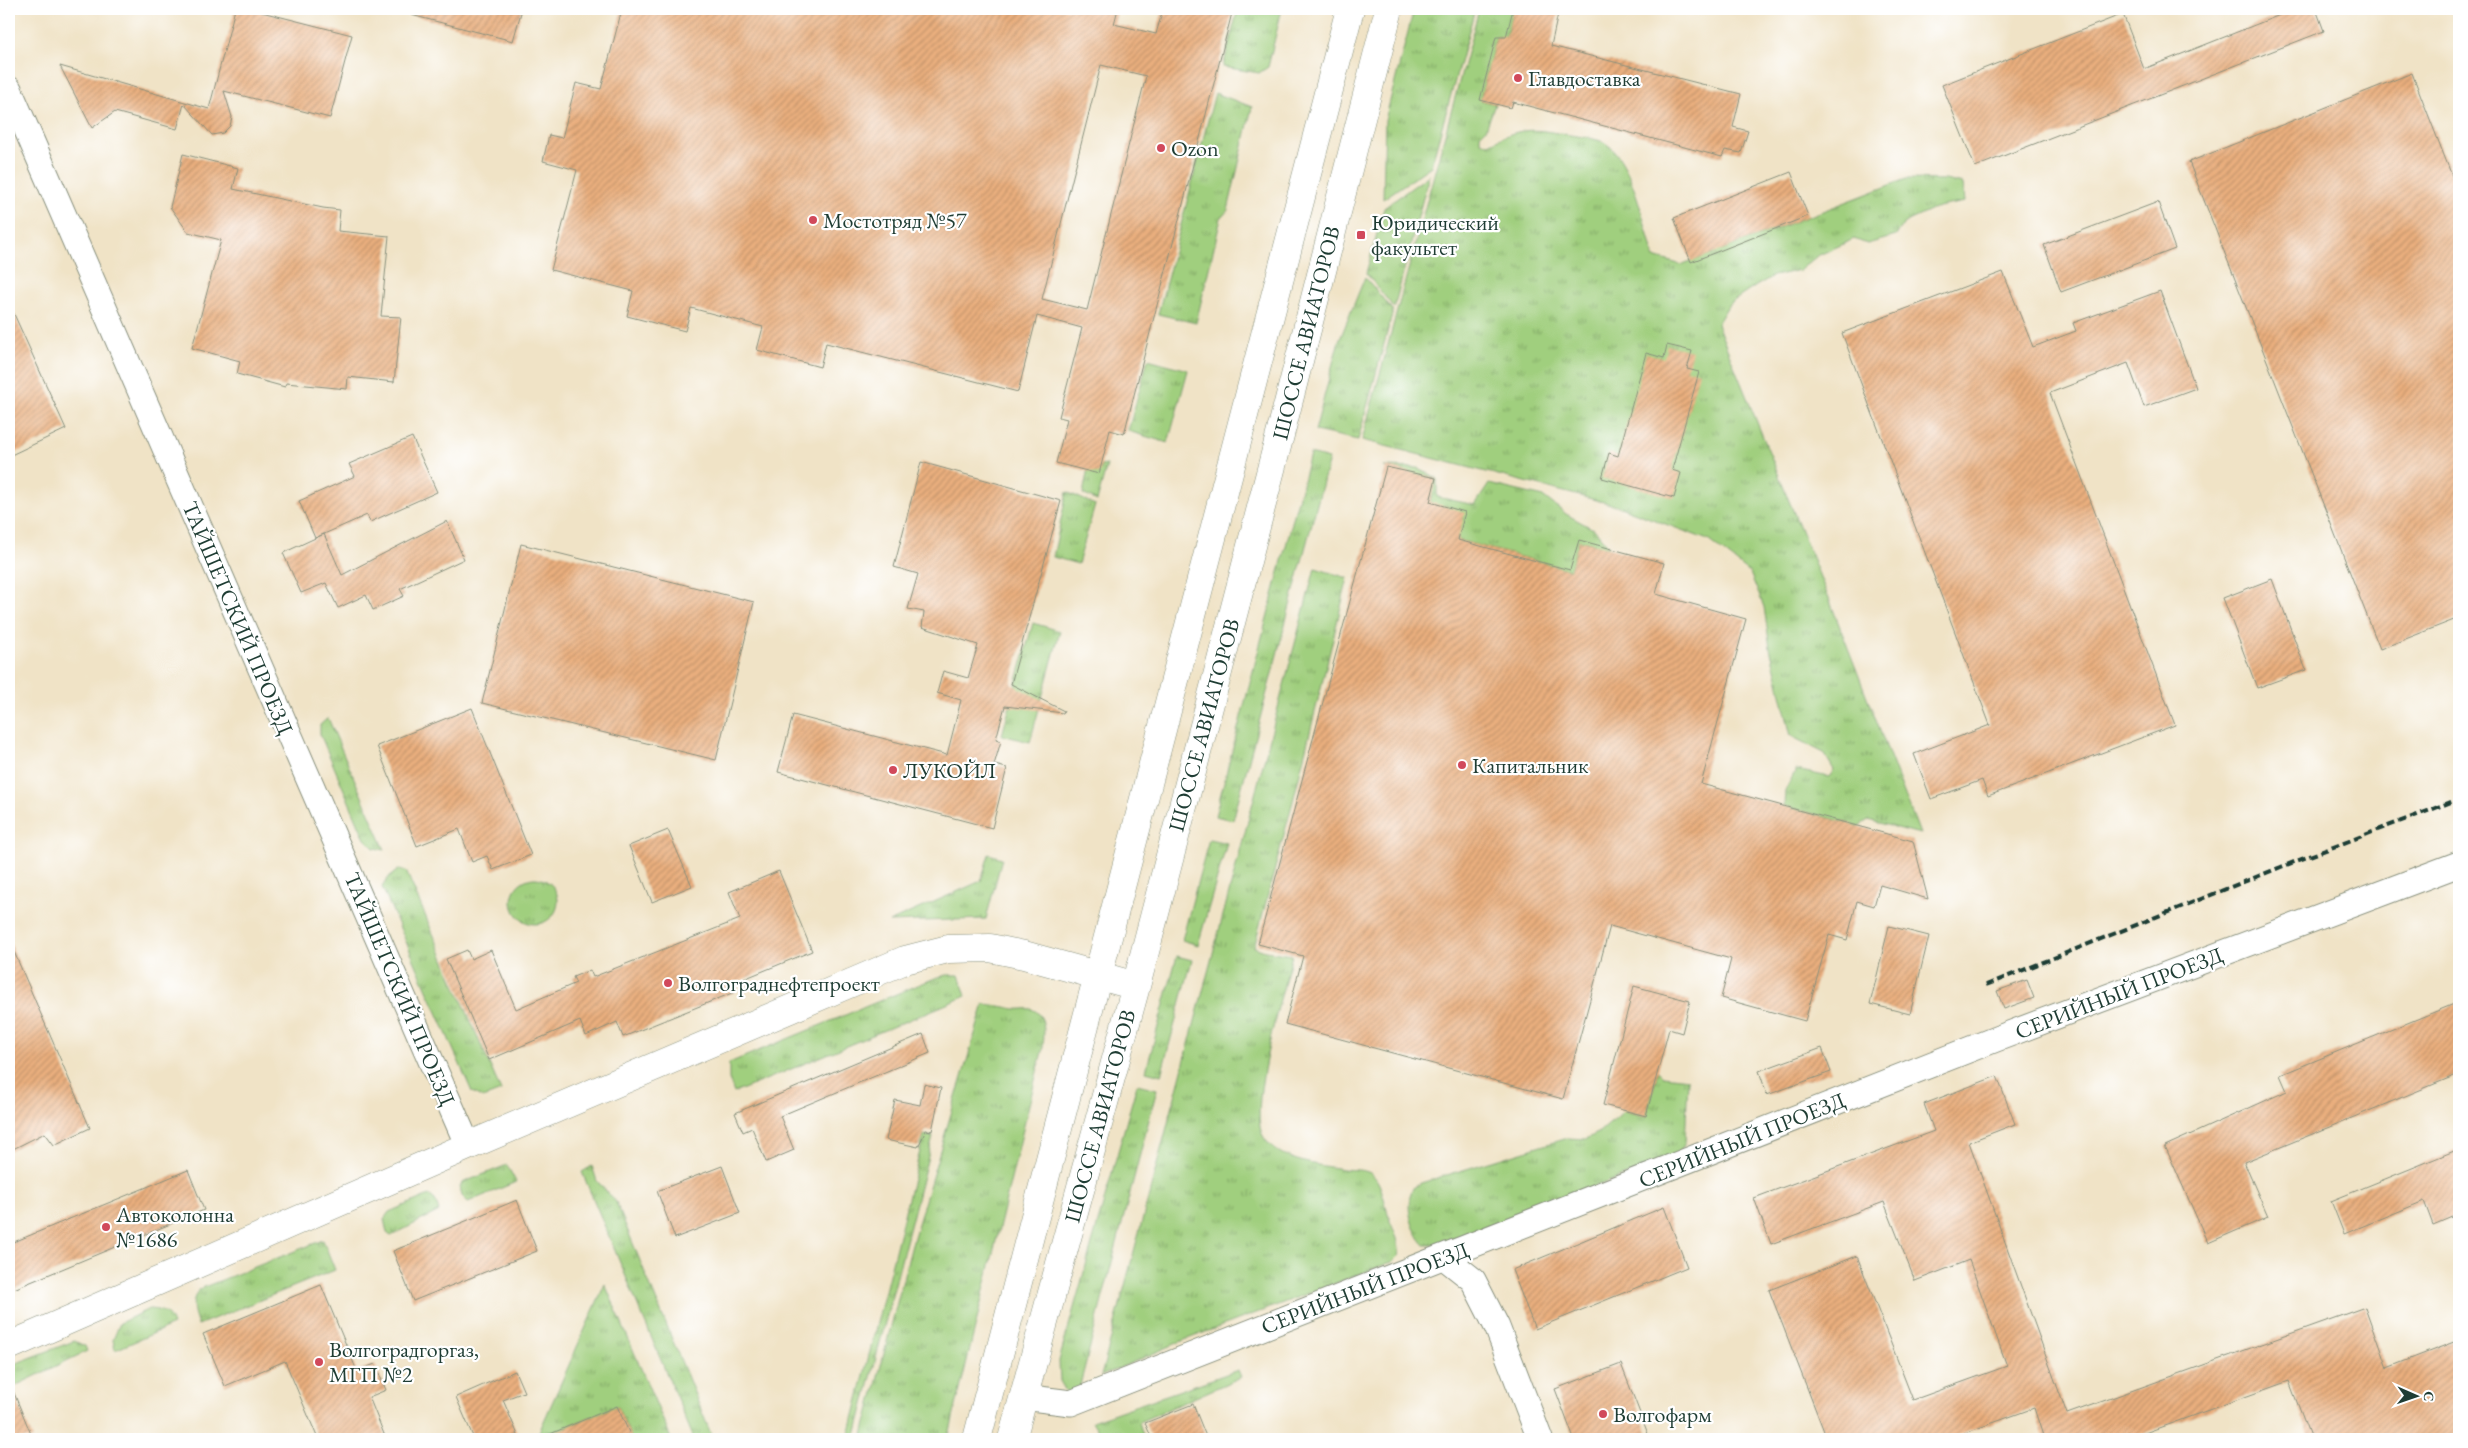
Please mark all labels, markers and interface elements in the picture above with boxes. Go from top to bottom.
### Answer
place label: Главдоставка [1528,64,1641,93]
marker: Главдоставка [1512,72,1524,84]
place label: Ozon [1171,134,1219,163]
marker: Ozon [1155,142,1167,154]
place label: Мостотряд №57 [823,206,967,235]
place label: Юридический факультет [1371,208,1499,262]
marker: Мостотряд №57 [807,214,819,226]
street label: ШОССЕ АВИАТОРОВ [1265,223,1347,443]
marker: Юридический факультет [1355,229,1367,241]
street label: ТАЙШЕТСКИЙ ПРОЕЗД [176,497,300,739]
street label: ШОССЕ АВИАТОРОВ [1162,615,1246,835]
place label: Капитальник [1472,751,1589,780]
place label: ЛУКОЙЛ [903,756,996,785]
marker: Капитальник [1456,759,1468,771]
marker: ЛУКОЙЛ [887,764,899,776]
street label: ТАЙШЕТСКИЙ ПРОЕЗД [338,868,462,1110]
street label: СЕРИЙНЫЙ ПРОЕЗД [2011,940,2227,1046]
place label: Волгограднефтепроект [678,969,880,998]
marker: Волгограднефтепроект [662,977,674,989]
street label: ШОССЕ АВИАТОРОВ [1058,1006,1142,1226]
street label: СЕРИЙНЫЙ ПРОЕЗД [1634,1085,1850,1195]
place label: Автоколонна №1686 [115,1200,234,1254]
marker: Автоколонна №1686 [100,1221,112,1233]
street label: СЕРИЙНЫЙ ПРОЕЗД [1257,1235,1473,1341]
place label: Волгоградгоргаз, МГП №2 [329,1335,479,1389]
marker: Волгоградгоргаз, МГП №2 [313,1356,325,1368]
north arrow [2390,1370,2440,1420]
text: С [2420,1391,2438,1402]
place label: Волгофарм [1613,1400,1712,1429]
marker: Волгофарм [1597,1408,1609,1420]

